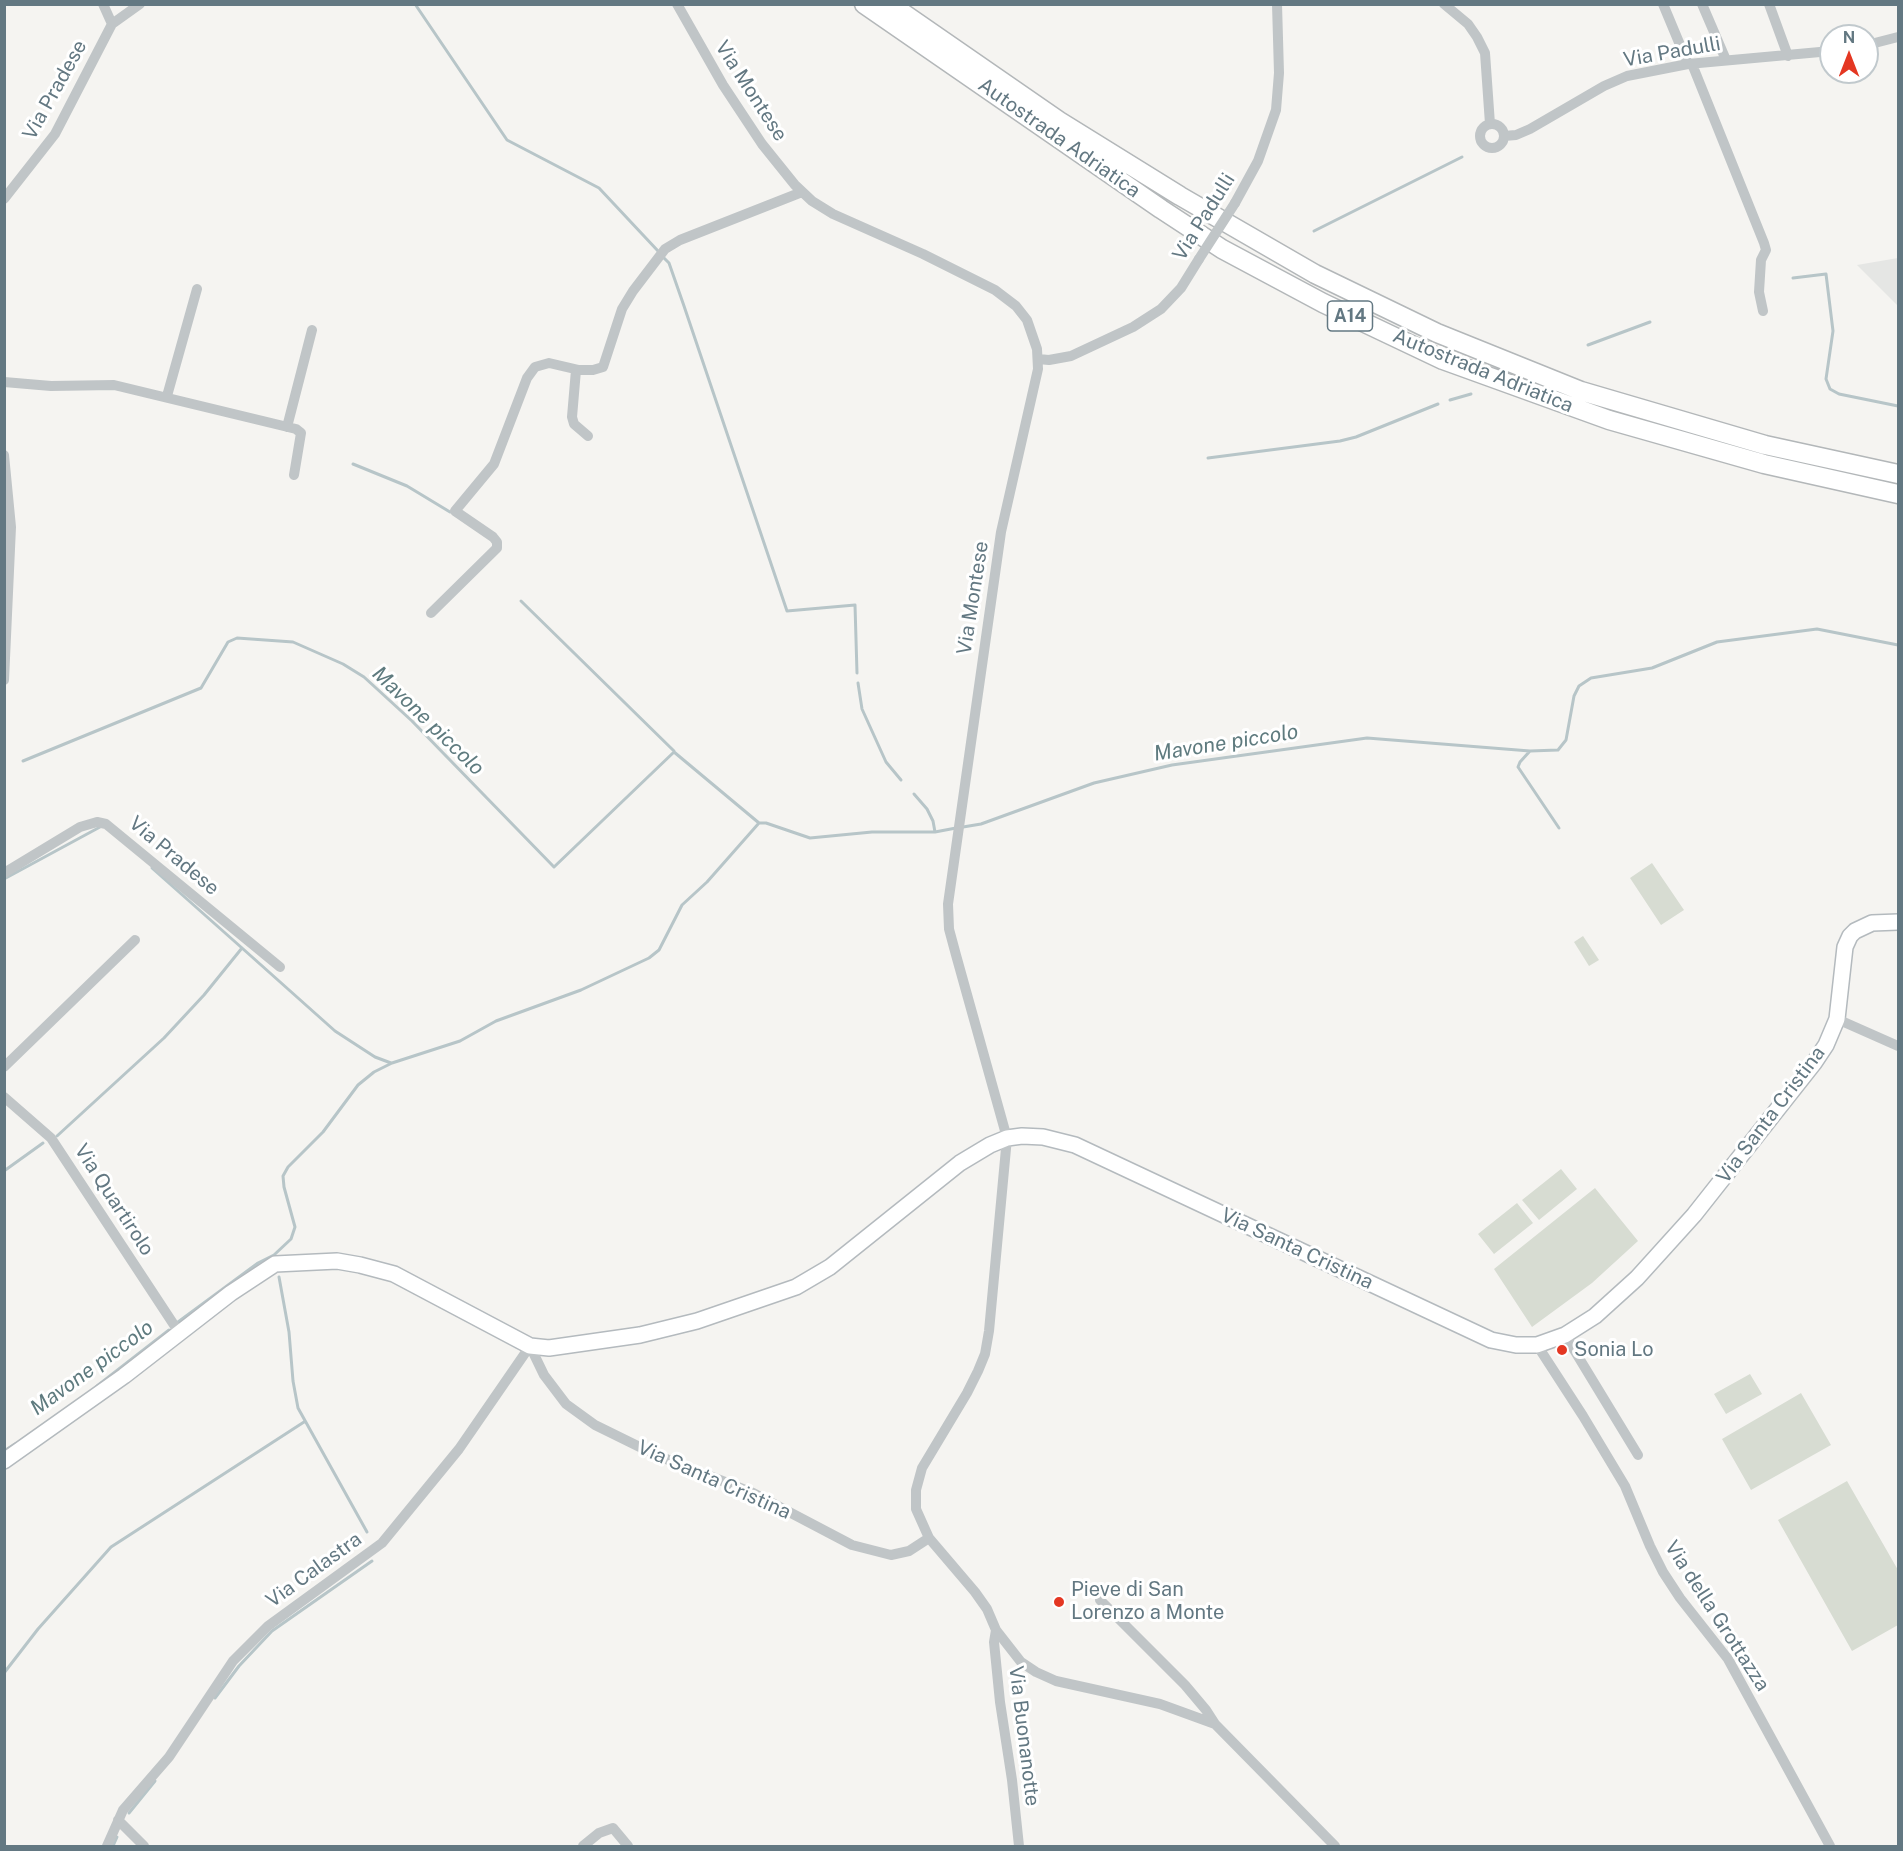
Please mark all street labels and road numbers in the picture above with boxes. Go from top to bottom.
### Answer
street label: Via Padulli [1622,32,1722,72]
street label: Via Pradese [18,36,92,144]
street label: Via Montese [710,36,792,146]
street label: Autostrada Adriatica [973,73,1145,203]
street label: Via Padulli [1168,169,1240,265]
road number: A14 [1328,301,1372,331]
street label: Autostrada Adriatica [1389,324,1577,418]
street label: Via Montese [952,540,994,656]
street label: Via Pradese [124,811,224,901]
street label: Via Santa Cristina [1712,1042,1830,1188]
street label: Via Quartirolo [69,1140,159,1260]
street label: Via Santa Cristina [1217,1203,1377,1295]
street label: Via Santa Cristina [634,1435,794,1525]
street label: Via Calastra [262,1527,366,1613]
street label: Via della Grottazza [1659,1536,1775,1696]
street label: Via Buonanotte [1003,1664,1045,1808]

